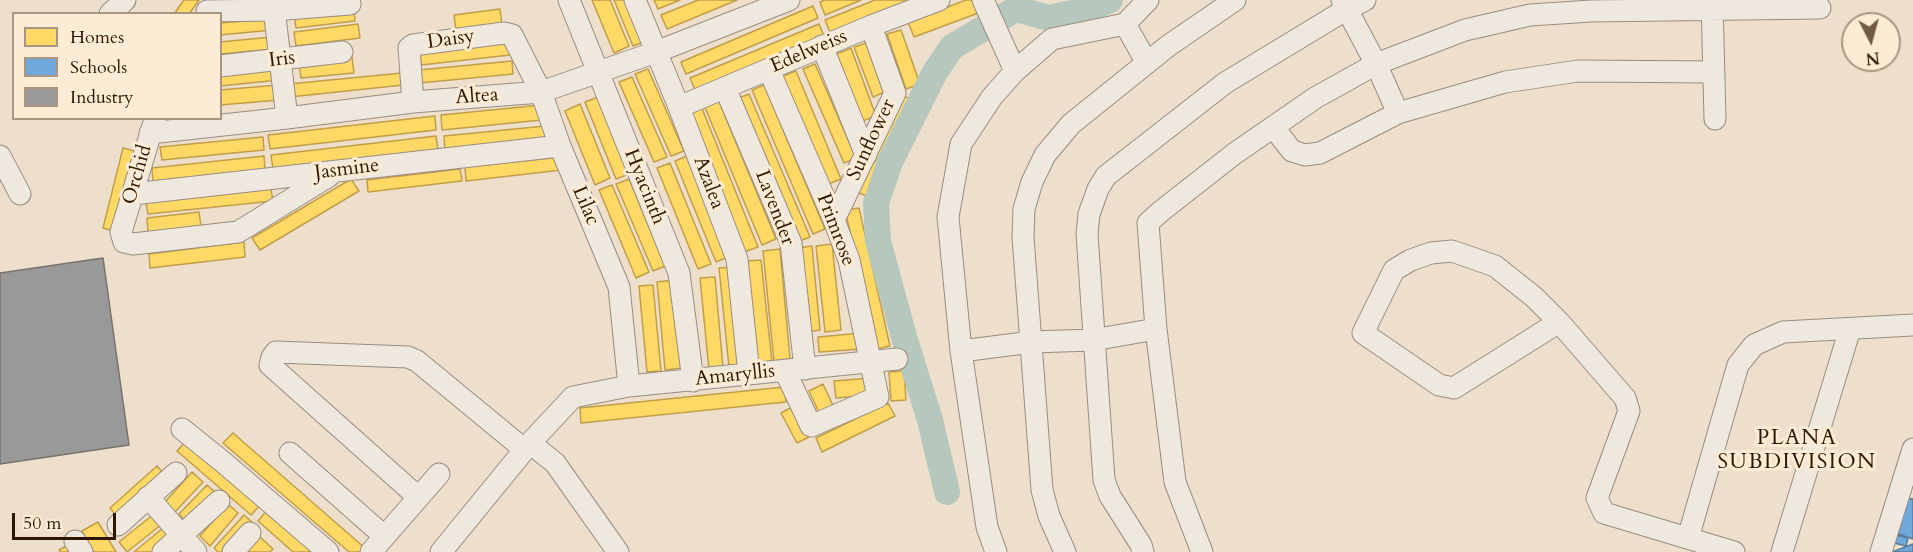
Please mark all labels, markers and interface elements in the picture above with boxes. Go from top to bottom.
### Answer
legend [12,12,222,120]
north arrow [1841,12,1901,72]
text: Homes [70,25,124,50]
street label: Daisy [426,25,476,55]
street label: Edelweiss [767,25,851,79]
street label: Iris [267,46,297,74]
text: N [1865,46,1881,70]
text: Schools [70,55,127,80]
street label: Altea [455,84,499,110]
text: Industry [70,85,134,110]
street label: Sunflower [843,96,901,184]
street label: Orchid [118,142,158,208]
street label: Hyacinth [618,146,670,228]
street label: Azalea [687,153,729,213]
street label: Jasmine [313,154,381,186]
street label: Lavender [749,167,799,249]
street label: Lilac [566,183,604,229]
street label: Primrose [810,190,860,270]
street label: Amaryllis [694,360,776,392]
district label: PLANA SUBDIVISION [1717,426,1877,476]
scale bar [15,501,118,539]
text: 50 m [23,511,62,536]

